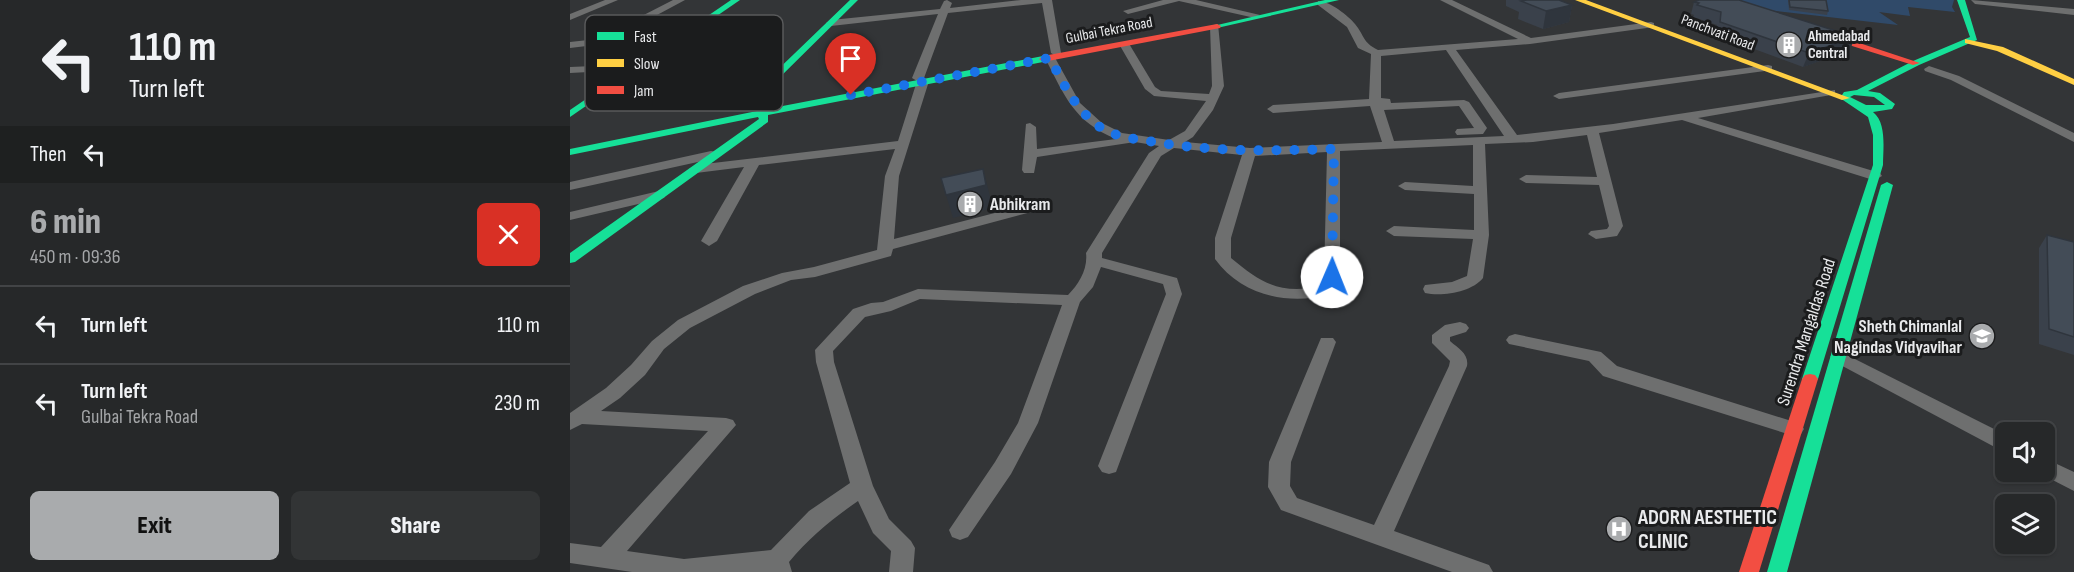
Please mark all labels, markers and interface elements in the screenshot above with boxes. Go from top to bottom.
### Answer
street label: Panchvati Road [1679,10,1757,55]
street label: Gulbai Tekra Road [1064,13,1154,48]
legend [585,15,783,111]
text: 110 m [129,22,216,73]
icon: left [30,24,108,102]
place label: Ahmedabad Central [1807,27,1870,63]
text: Fast [634,28,657,47]
building icon: Ahmedabad Central [1774,30,1804,60]
pin [825,33,876,95]
icon: arrive [834,42,867,75]
text: Slow [634,55,659,74]
text: Turn left [129,73,205,105]
text: Jam [633,82,654,101]
icon: left [78,138,111,171]
text: Then [30,141,66,168]
building icon: Abhikram [955,189,985,219]
place label: Abhikram [989,194,1050,215]
text: 6 min [30,201,101,244]
button: close [477,203,540,266]
text: 450 m · 09:36 [30,245,120,269]
position arrow [1300,245,1364,309]
street label: Surendra Mangaldas Road [1773,256,1840,408]
icon: left [30,309,63,342]
text: Turn left [81,312,147,339]
text: 110 m [497,312,540,339]
place label: Sheth Chimanlal Nagindas Vidyavihar [1834,316,1962,358]
school or university icon: Sheth Chimanlal Nagindas Vidyavihar [1967,321,1997,351]
text: Turn left [81,378,147,405]
icon: left [30,387,63,420]
text: 230 m [494,390,540,417]
text: Gulbai Tekra Road [81,405,198,429]
map controls [1995,422,2055,554]
button: sound [1995,422,2055,482]
button: Exit [30,491,279,560]
button: Share [291,491,540,560]
button: layers [1995,494,2055,554]
place label: ADORN AESTHETIC CLINIC [1637,505,1777,554]
hospital icon: ADORN AESTHETIC CLINIC [1604,514,1634,544]

